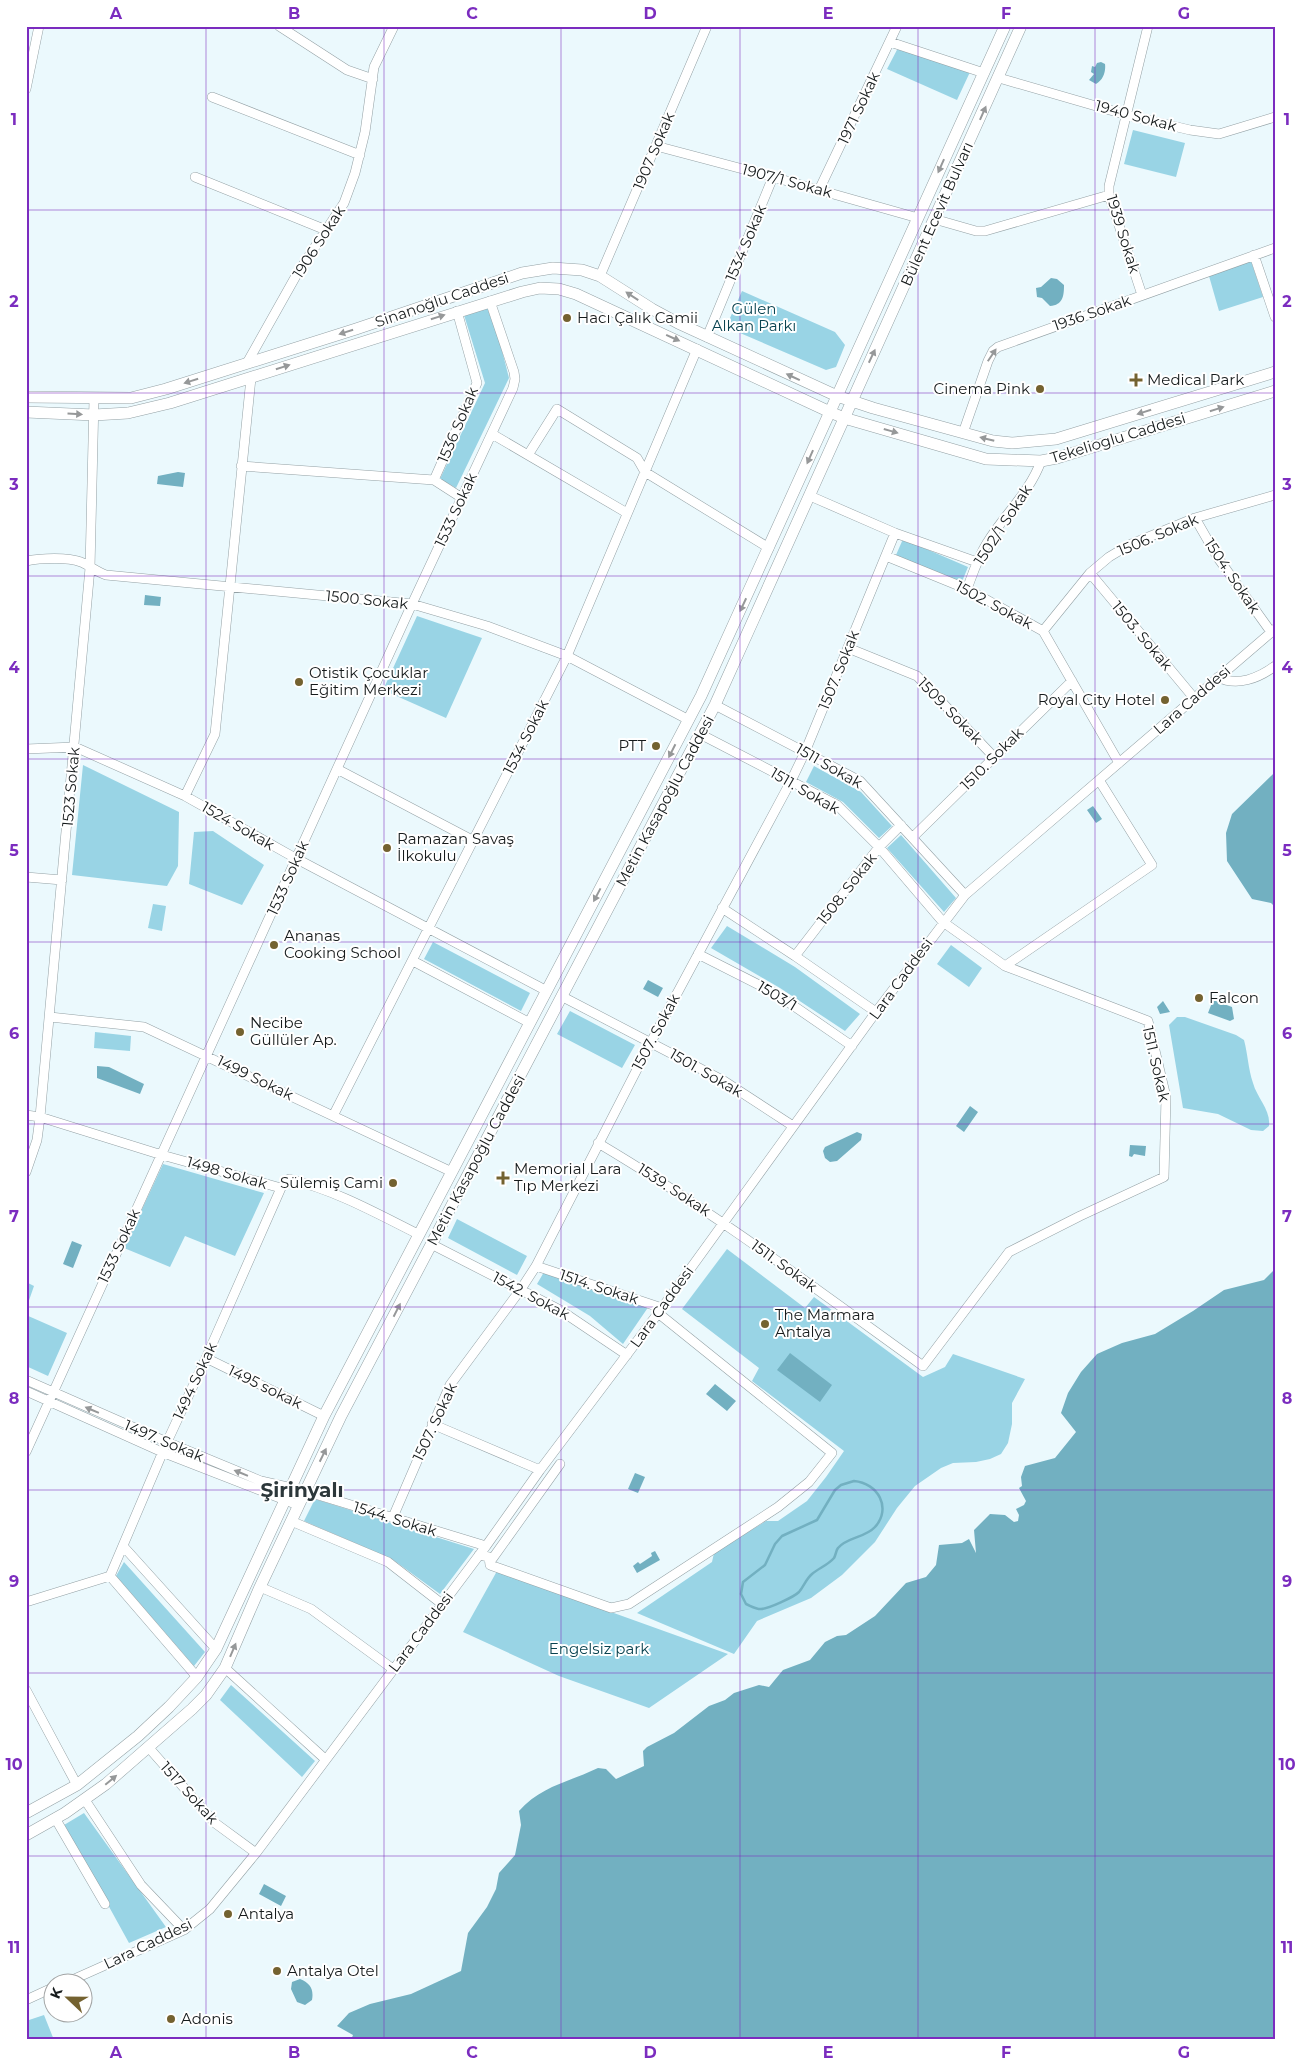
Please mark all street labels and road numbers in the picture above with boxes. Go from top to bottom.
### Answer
street label: 1971 Sokak [833,68,884,147]
street label: 1940 Sokak [1093,96,1179,136]
street label: 1907 Sokak [629,109,678,192]
street label: Bülent Ecevit Bulvarı [896,139,977,289]
street label: 1907/1 Sokak [740,159,834,202]
street label: 1939 Sokak [1103,192,1144,275]
street label: 1906 Sokak [288,202,349,282]
street label: 1534 Sokak [721,202,770,284]
street label: Si̇nanoğlu Caddesi [372,268,511,331]
street label: 1936 Sokak [1050,290,1133,335]
street label: 1536 Sokak [433,384,482,466]
street label: Tekelioglu Caddesi [1048,408,1188,467]
street label: 1533 Sokak [430,470,481,550]
street label: 1502/1 Sokak [969,481,1036,569]
street label: 1506. Sokak [1115,509,1201,560]
street label: 1504. Sokak [1200,535,1264,617]
street label: 1502. Sokak [952,576,1036,633]
street label: 1500 Sokak [325,586,409,613]
street label: 1503. Sokak [1108,597,1177,674]
street label: 1507. Sokak [814,627,863,712]
street label: Lara Caddesi [1149,661,1234,738]
street label: 1509. Sokak [914,673,987,748]
street label: 1534 Sokak [499,696,553,777]
street label: Metin Kasapoğlu Caddesi [611,712,718,890]
street label: 1510. Sokak [956,723,1027,794]
street label: 1511 Sokak [792,739,866,792]
street label: 1523 Sokak [58,746,83,828]
street label: 1511. Sokak [767,763,843,818]
street label: 1524 Sokak [198,797,278,854]
street label: 1533 Sokak [263,837,312,918]
street label: 1508. Sokak [813,849,881,928]
street label: Lara Caddesi [865,934,936,1023]
street label: 1503/1 [754,976,801,1015]
street label: 1507. Sokak [627,990,684,1073]
street label: 1511. Sokak [1139,1024,1174,1104]
street label: 1501. Sokak [666,1044,746,1101]
street label: 1499 Sokak [214,1051,297,1104]
street label: Metin Kasapoğlu Caddesi [422,1071,529,1249]
street label: 1498 Sokak [185,1152,270,1193]
street label: 1539. Sokak [634,1159,715,1220]
street label: 1533 Sokak [93,1206,144,1286]
street label: 1511. Sokak [748,1235,821,1296]
street label: Lara Caddesi [626,1262,697,1351]
street label: 1514. Sokak [557,1265,641,1308]
street label: 1542. Sokak [489,1267,573,1324]
street label: 1494 Sokak [168,1339,221,1423]
street label: 1495 sokak [225,1360,305,1413]
street label: 1507. Sokak [408,1380,461,1464]
street label: 1497. Sokak [122,1415,207,1466]
street label: 1544. Sokak [351,1497,439,1540]
street label: Lara Caddesi [384,1588,457,1676]
street label: 1517 Sokak [156,1758,222,1828]
street label: Lara Caddesi [100,1914,195,1973]

